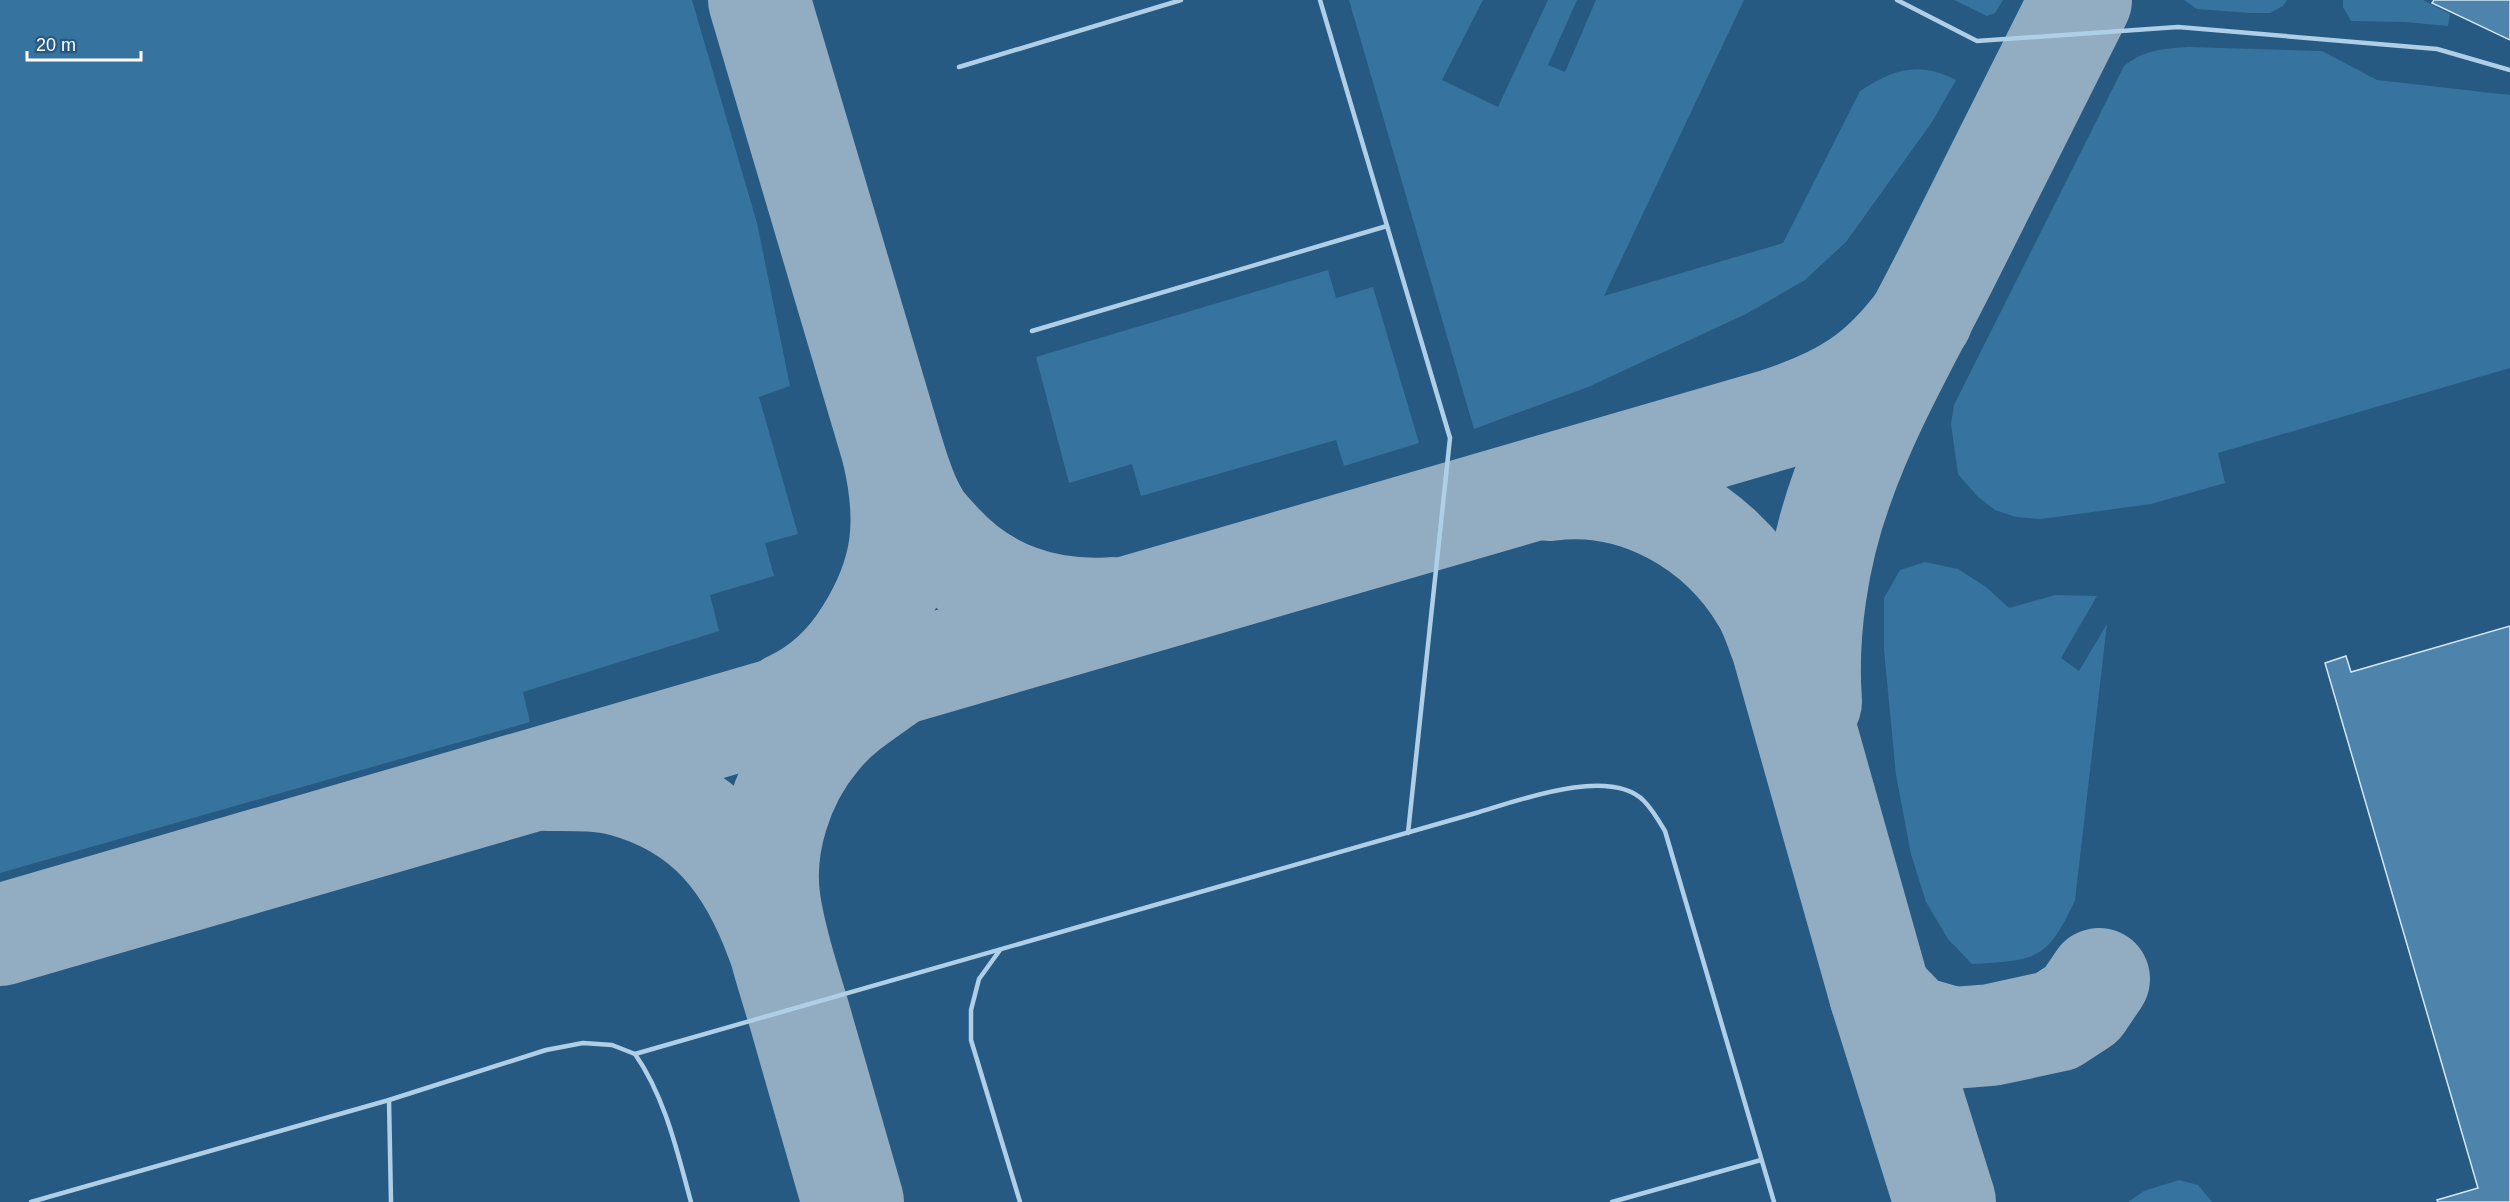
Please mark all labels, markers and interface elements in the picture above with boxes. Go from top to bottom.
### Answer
scale bar [27,24,141,62]
text: 20 m [36,35,76,55]

